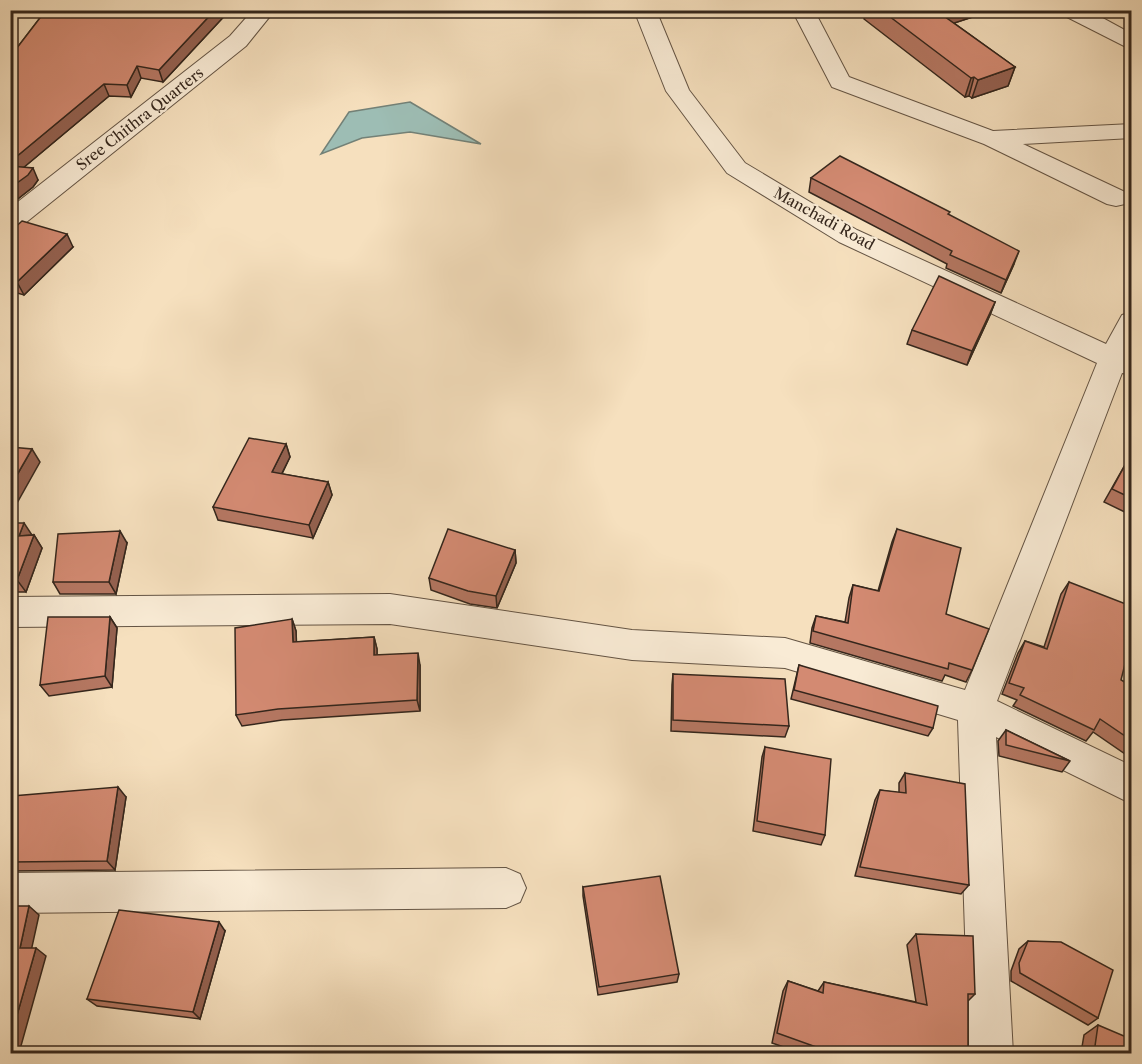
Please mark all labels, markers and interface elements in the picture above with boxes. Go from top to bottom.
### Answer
street label: Sree Chithra Quarters [72,63,207,174]
street label: Manchadi Road [771,183,878,254]

